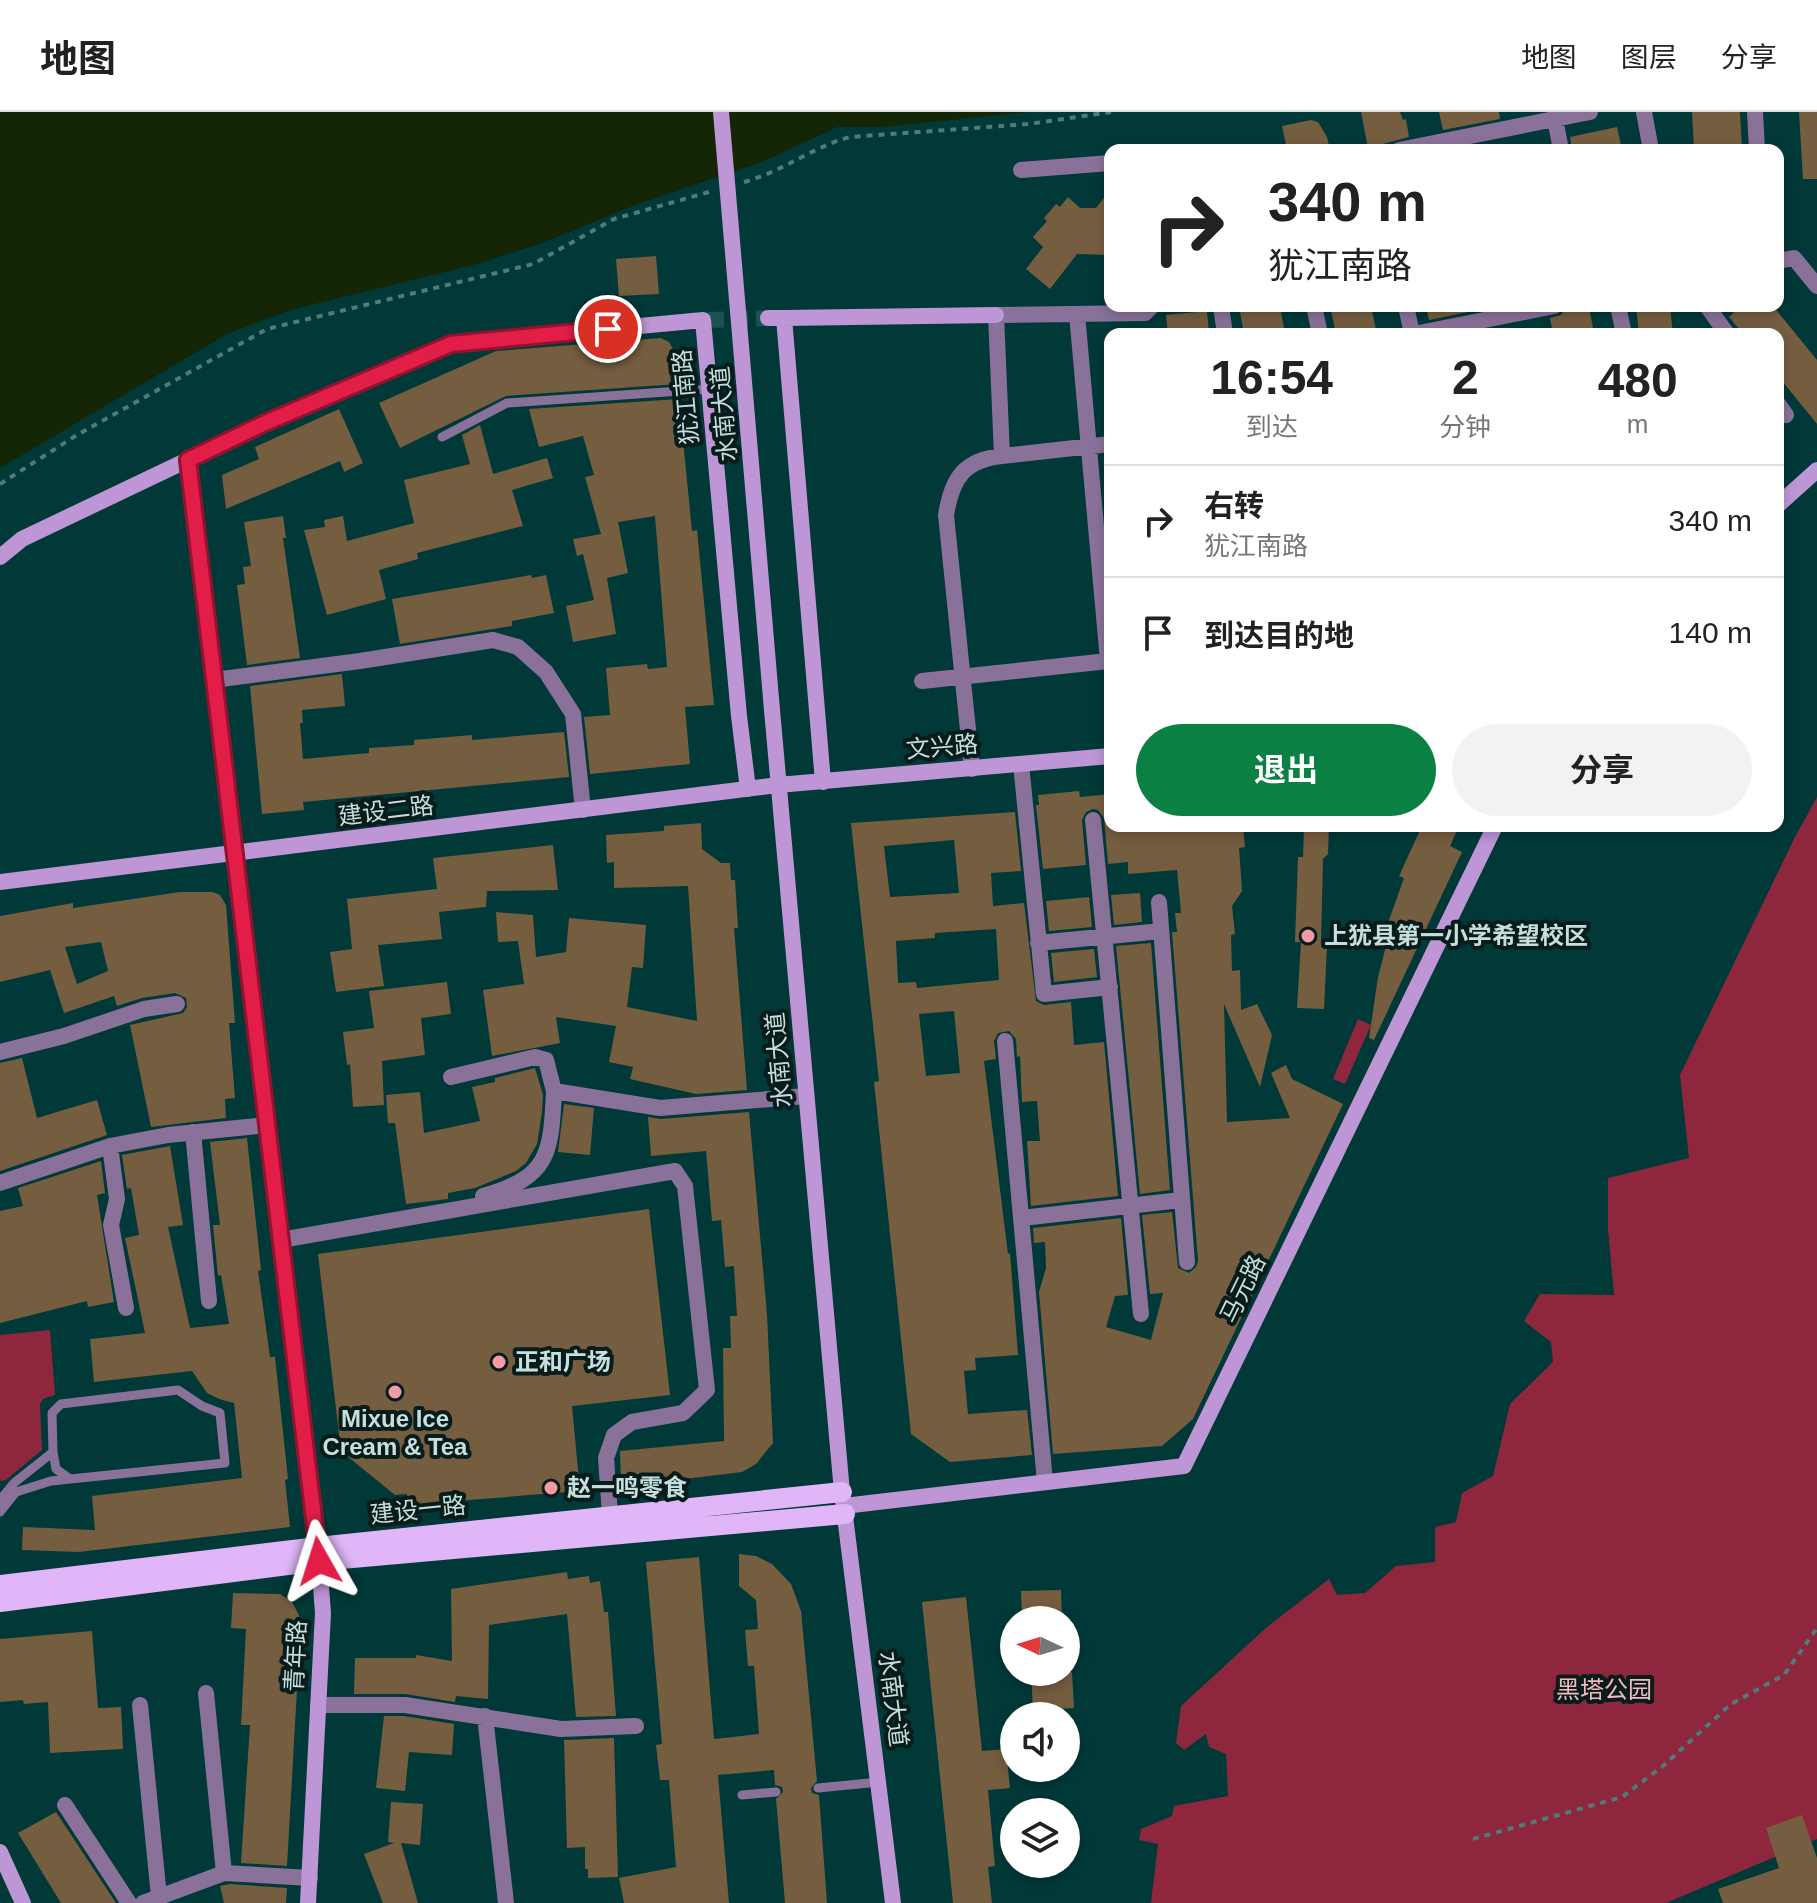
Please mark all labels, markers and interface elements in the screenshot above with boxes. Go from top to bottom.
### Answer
text: 地图 [40,38,116,80]
text: 地图 [1521,42,1577,73]
text: 图层 [1621,42,1677,73]
text: 分享 [1721,42,1777,73]
text: 340 m [1268,170,1427,233]
icon: right [1136,176,1240,280]
text: 犹江南路 [1268,245,1412,286]
pin [574,295,642,363]
icon: arrive [586,307,630,351]
street label: 犹江南路 [668,348,703,446]
text: 16:54 [1210,351,1333,404]
text: 2 [1452,351,1479,404]
text: 480 [1598,354,1678,407]
street label: 水南大道 [706,365,741,463]
text: m [1627,409,1649,439]
text: 到达 [1246,412,1298,442]
text: 分钟 [1439,412,1491,442]
text: 右转 [1204,489,1264,522]
icon: right [1136,499,1180,543]
text: 340 m [1669,504,1752,537]
text: 犹江南路 [1204,531,1308,561]
icon: arrive [1136,611,1180,655]
text: 140 m [1669,616,1752,649]
text: 到达目的地 [1204,619,1354,652]
button: 退出 [1136,724,1436,816]
button: 分享 [1452,724,1752,816]
street label: 文兴路 [905,730,979,763]
street label: 建设二路 [337,791,435,830]
place label: 上犹县第一小学希望校区 [1324,922,1588,949]
marker: 上犹县第一小学希望校区 [1299,927,1317,945]
street label: 水南大道 [761,1011,796,1109]
street label: 马元路 [1215,1251,1270,1327]
place label: 正和广场 [515,1348,611,1375]
marker: 正和广场 [490,1353,508,1371]
marker: Mixue Ice Cream & Tea [386,1383,404,1401]
place label: Mixue Ice Cream & Tea [323,1405,468,1460]
place label: 赵一鸣零食 [567,1474,687,1501]
marker: 赵一鸣零食 [542,1479,560,1497]
street label: 建设一路 [369,1491,467,1528]
position arrow [277,1519,361,1603]
north arrow [1000,1606,1080,1686]
map controls [1000,1606,1080,1878]
street label: 青年路 [280,1619,311,1693]
street label: 水南大道 [874,1650,913,1748]
park label: 黑塔公园 [1556,1676,1652,1703]
button: sound [1000,1702,1080,1782]
button: layers [1000,1798,1080,1878]

